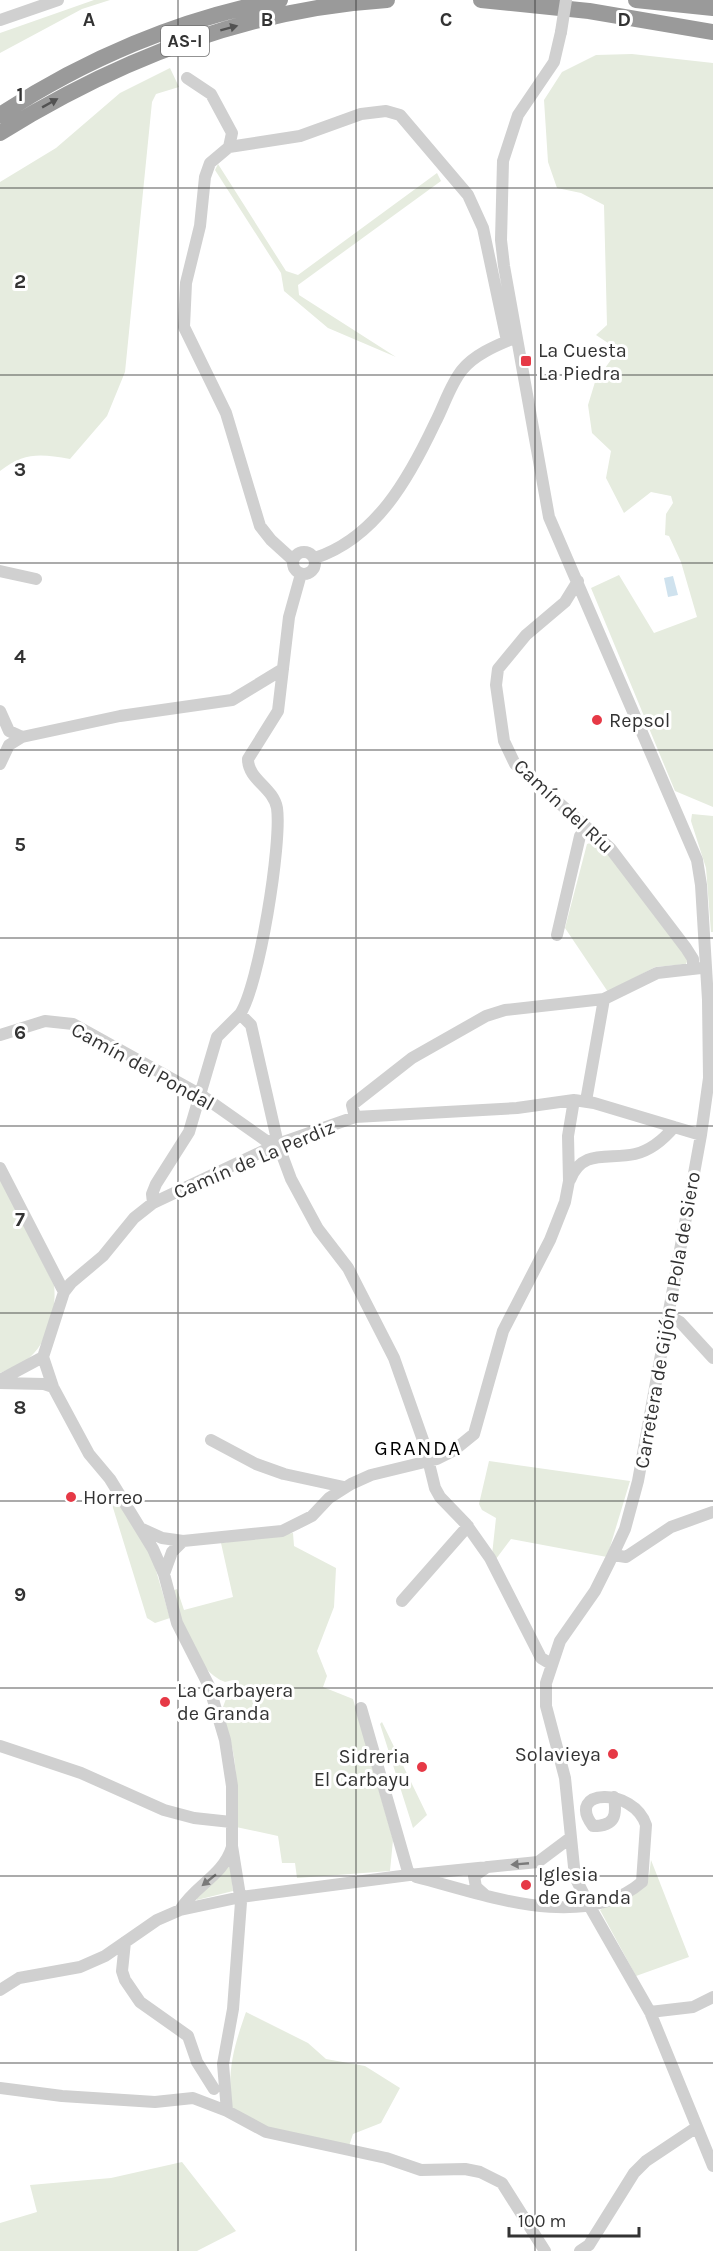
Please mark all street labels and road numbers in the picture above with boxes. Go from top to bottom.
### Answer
road number: AS-I [161,26,209,56]
street label: Camín del Ríu [509,754,618,858]
street label: Camín del Pondal [67,1018,218,1115]
street label: Camín de La Perdiz [170,1115,338,1204]
street label: Carretera de Gijón a Pola de Siero [630,1170,705,1470]

